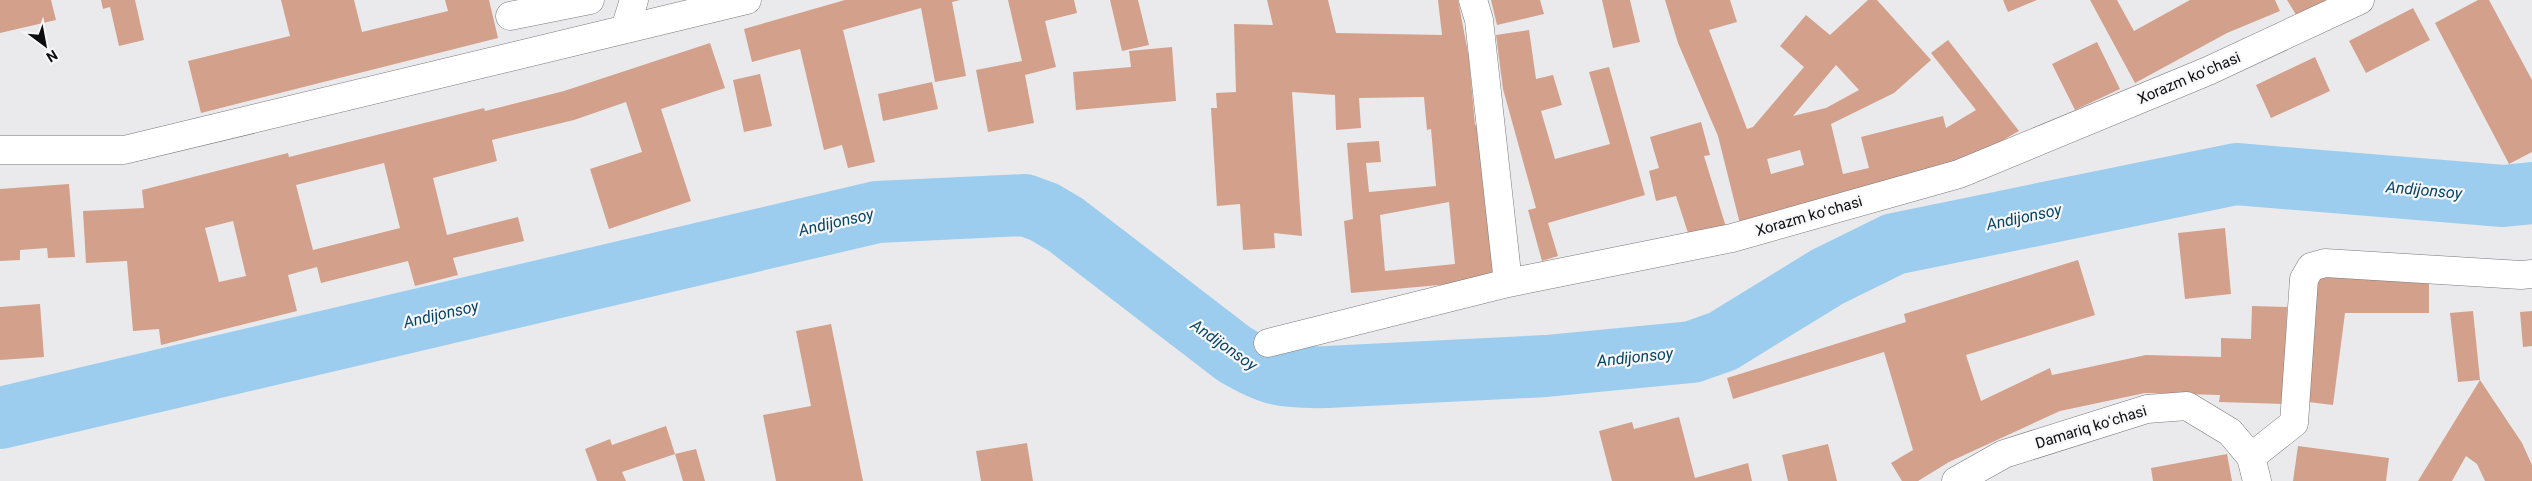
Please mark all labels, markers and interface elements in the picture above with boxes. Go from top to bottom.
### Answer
north arrow [20,20,70,70]
text: N [43,47,60,65]
street label: Xorazm koʻchasi [2135,48,2243,108]
water label: Andijonsoy [2384,177,2464,203]
street label: Xorazm koʻchasi [1754,192,1864,240]
water label: Andijonsoy [1984,200,2064,234]
water label: Andijonsoy [796,204,876,240]
water label: Andijonsoy [401,296,481,332]
water label: Andijonsoy [1186,315,1261,375]
water label: Andijonsoy [1595,343,1675,371]
street label: Damariq koʻchasi [2033,402,2149,452]

